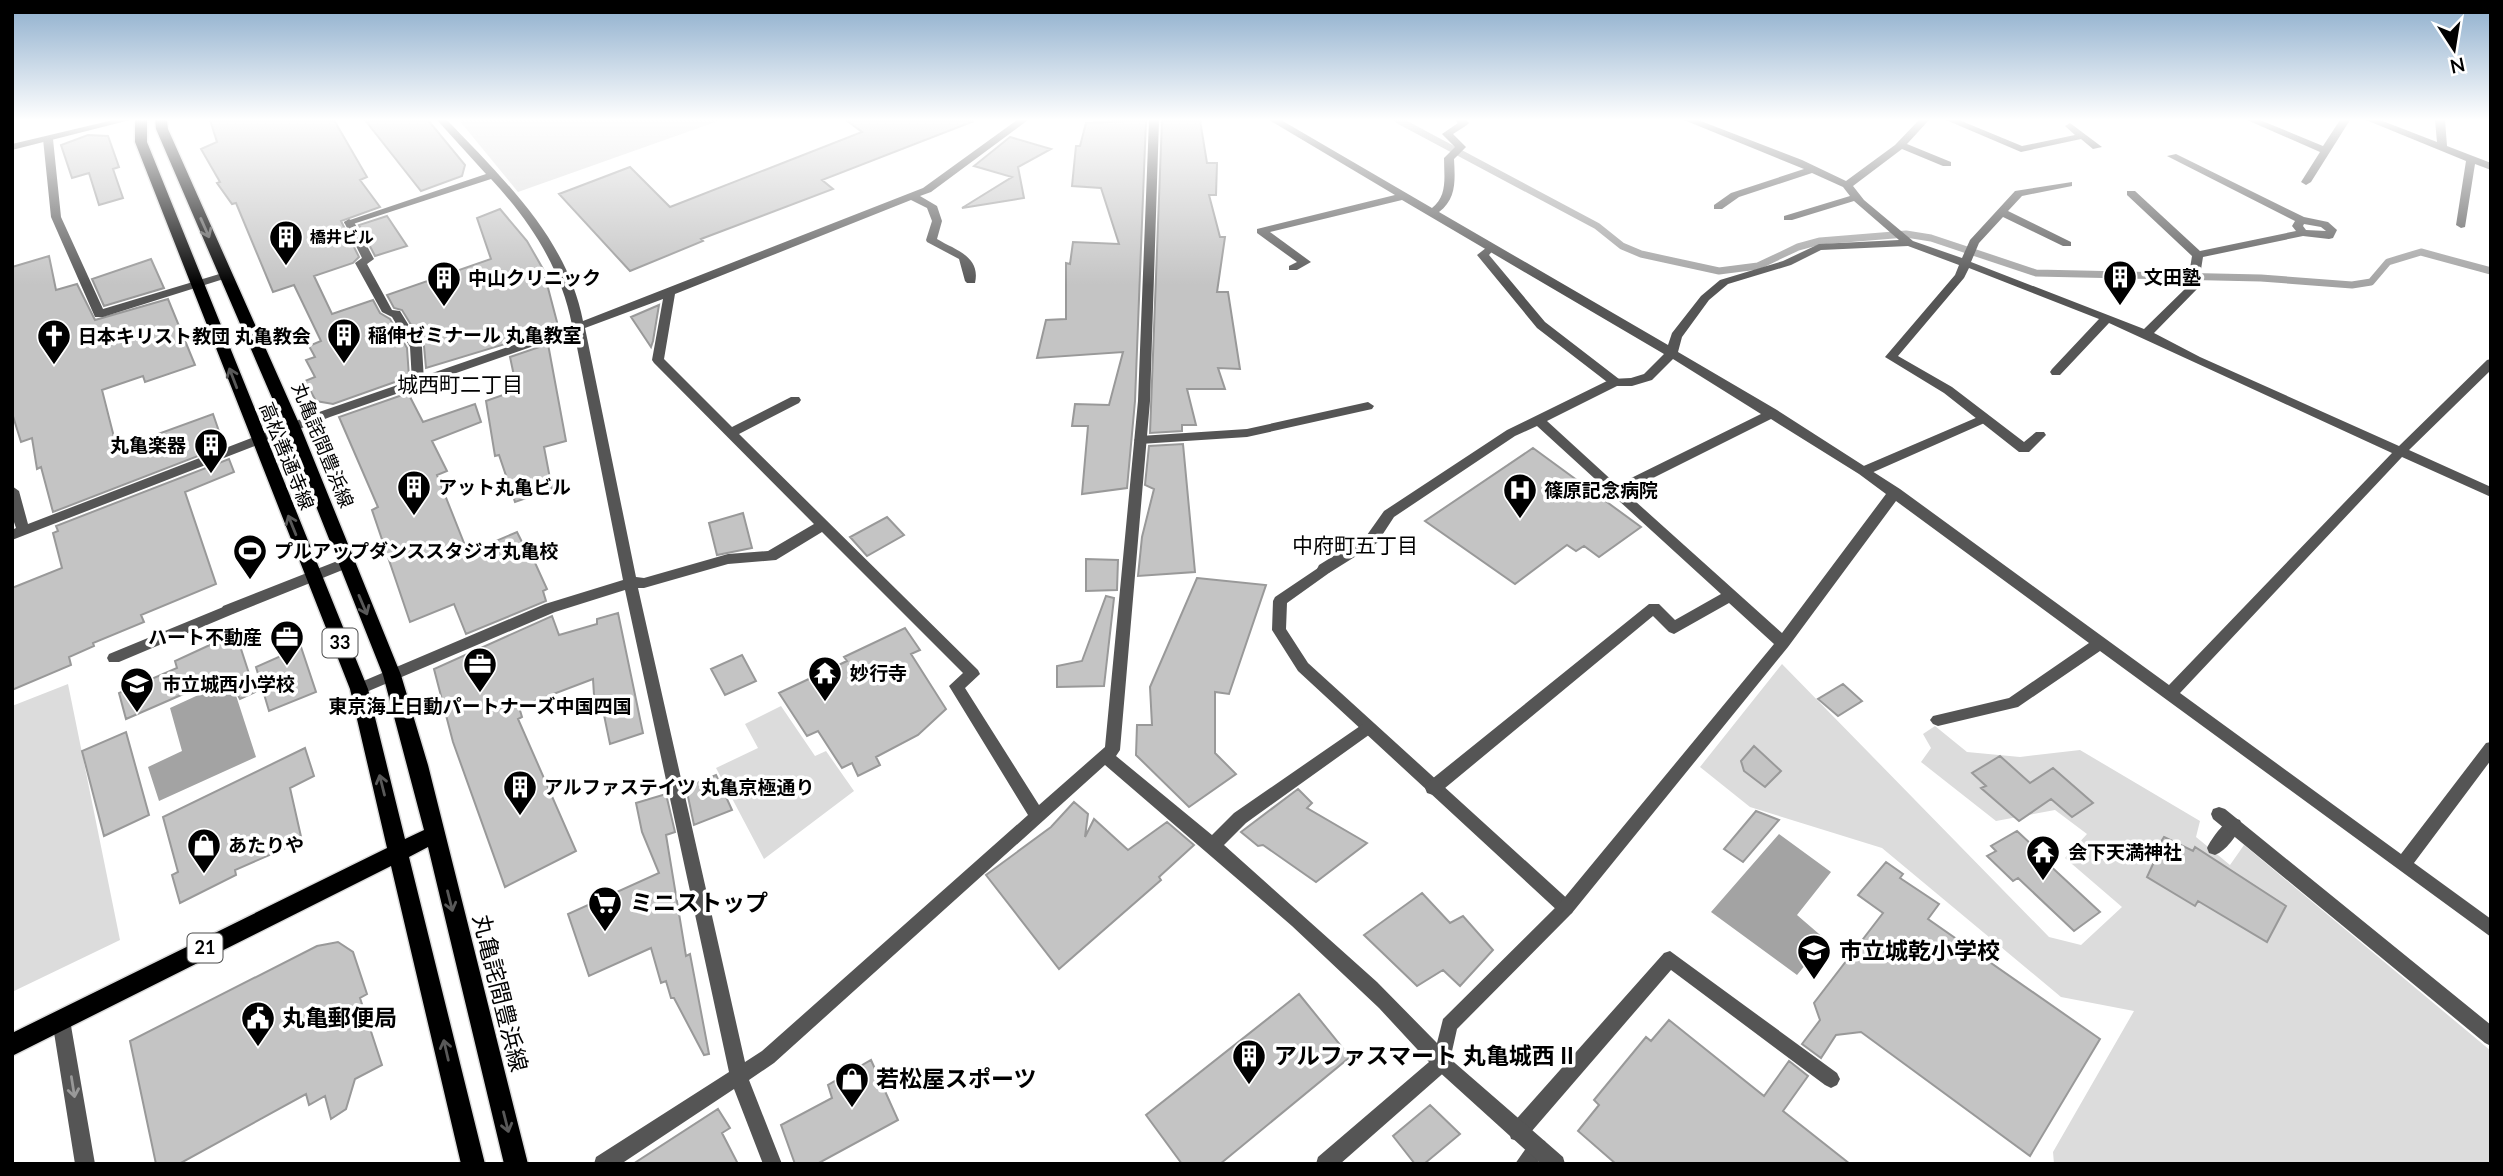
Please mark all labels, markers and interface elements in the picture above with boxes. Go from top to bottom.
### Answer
north arrow [2419,14,2489,84]
text: N [2448,53,2467,79]
one-way arrow [199,217,212,238]
building icon: 橋井ビル [267,218,305,267]
place label: 橋井ビル [310,227,374,246]
building icon: 文田塾 [2101,258,2139,307]
building icon: 中山クリニック [425,259,463,308]
place label: 文田塾 [2144,265,2201,288]
place label: 中山クリニック [468,266,601,289]
building icon: 稲伸ゼミナール 丸亀教室 [325,316,363,365]
church icon: 日本キリスト教団 丸亀教会 [35,317,73,366]
place label: 稲伸ゼミナール 丸亀教室 [368,323,582,346]
place label: 日本キリスト教団 丸亀教会 [78,324,311,347]
one-way arrow [226,368,238,389]
district label: 城西町二丁目 [397,371,523,396]
street label: 丸亀詫間豊浜線 [288,379,359,511]
street label: 高松善通寺線 [255,399,319,513]
building icon: 丸亀楽器 [192,426,230,475]
place label: 丸亀楽器 [110,433,186,456]
building icon: アット丸亀ビル [395,468,433,517]
hospital icon: 篠原記念病院 [1501,471,1539,520]
place label: アット丸亀ビル [438,475,571,498]
place label: 篠原記念病院 [1544,478,1658,501]
one-way arrow [284,515,297,536]
sports icon: プルアップダンススタジオ丸亀校 [231,532,269,581]
district label: 中府町五丁目 [1292,532,1418,557]
place label: プルアップダンススタジオ丸亀校 [274,539,559,562]
one-way arrow [357,594,370,615]
office icon: ハート不動産 [268,618,306,667]
place label: ハート不動産 [148,625,262,648]
road number: 33 [322,628,358,658]
office icon: 東京海上日動パートナーズ中国四国 [461,645,499,694]
temple icon: 妙行寺 [806,654,844,703]
place label: 妙行寺 [850,661,907,684]
school or university icon: 市立城西小学校 [118,665,156,714]
place label: 市立城西小学校 [162,672,295,695]
place label: 東京海上日動パートナーズ中国四国 [328,694,632,717]
building icon: アルファステイツ 丸亀京極通り [501,768,539,817]
one-way arrow [375,775,388,797]
place label: アルファステイツ 丸亀京極通り [544,775,814,798]
shop icon: あたりや [185,826,223,875]
place label: あたりや [228,833,304,856]
temple icon: 会下天満神社 [2024,833,2062,882]
place label: 会下天満神社 [2068,840,2182,863]
supermarket icon: ミニストップ [586,884,624,933]
place label: ミニストップ [630,888,768,916]
one-way arrow [444,889,457,912]
street label: 丸亀詫間豊浜線 [468,911,534,1074]
school or university icon: 市立城乾小学校 [1795,932,1833,981]
road number: 21 [188,933,222,962]
place label: 市立城乾小学校 [1839,936,2000,964]
public building icon: 丸亀郵便局 [239,999,277,1048]
place label: 丸亀郵便局 [282,1003,397,1031]
building icon: アルファスマート 丸亀城西 II [1230,1037,1268,1086]
one-way arrow [439,1039,452,1062]
place label: アルファスマート 丸亀城西 II [1274,1041,1574,1069]
shop icon: 若松屋スポーツ [833,1060,871,1109]
place label: 若松屋スポーツ [876,1064,1037,1092]
one-way arrow [67,1075,80,1098]
one-way arrow [500,1110,513,1132]

